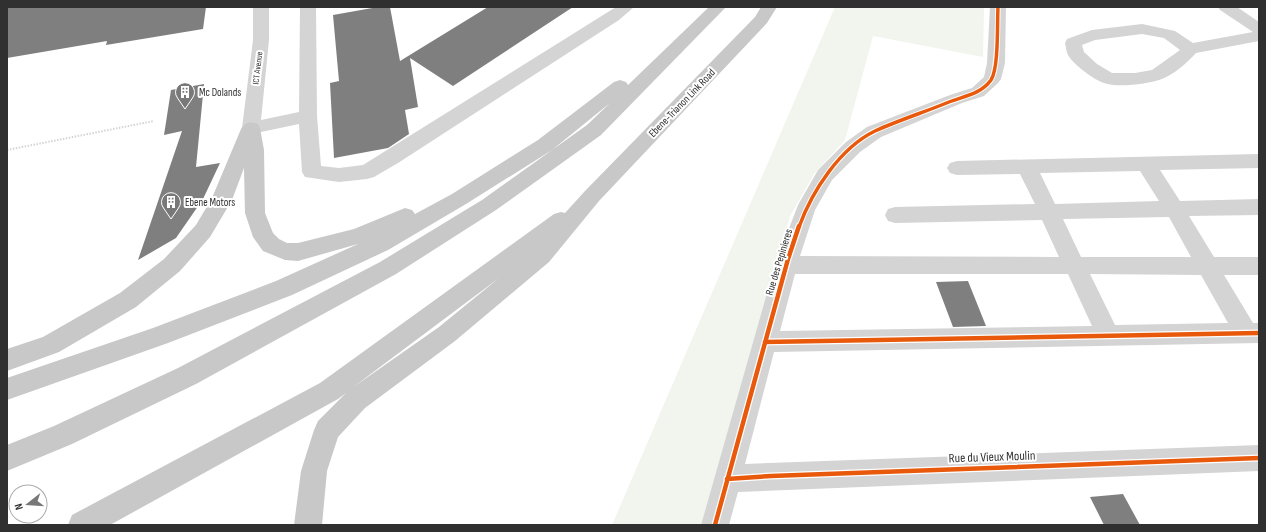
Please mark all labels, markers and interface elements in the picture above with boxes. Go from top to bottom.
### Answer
street label: ICT Avenue [251,50,266,85]
street label: Ebene-Trianon Link Road [646,66,718,140]
building icon: Mc Dolands [174,81,196,109]
place label: Mc Dolands [199,86,241,99]
building icon: Ebene Motors [160,191,182,219]
place label: Ebene Motors [185,196,235,209]
street label: Rue des Pepinieres [763,227,795,297]
street label: Rue du Vieux Moulin [948,447,1036,467]
north arrow [8,484,48,524]
text: N [12,502,26,511]

